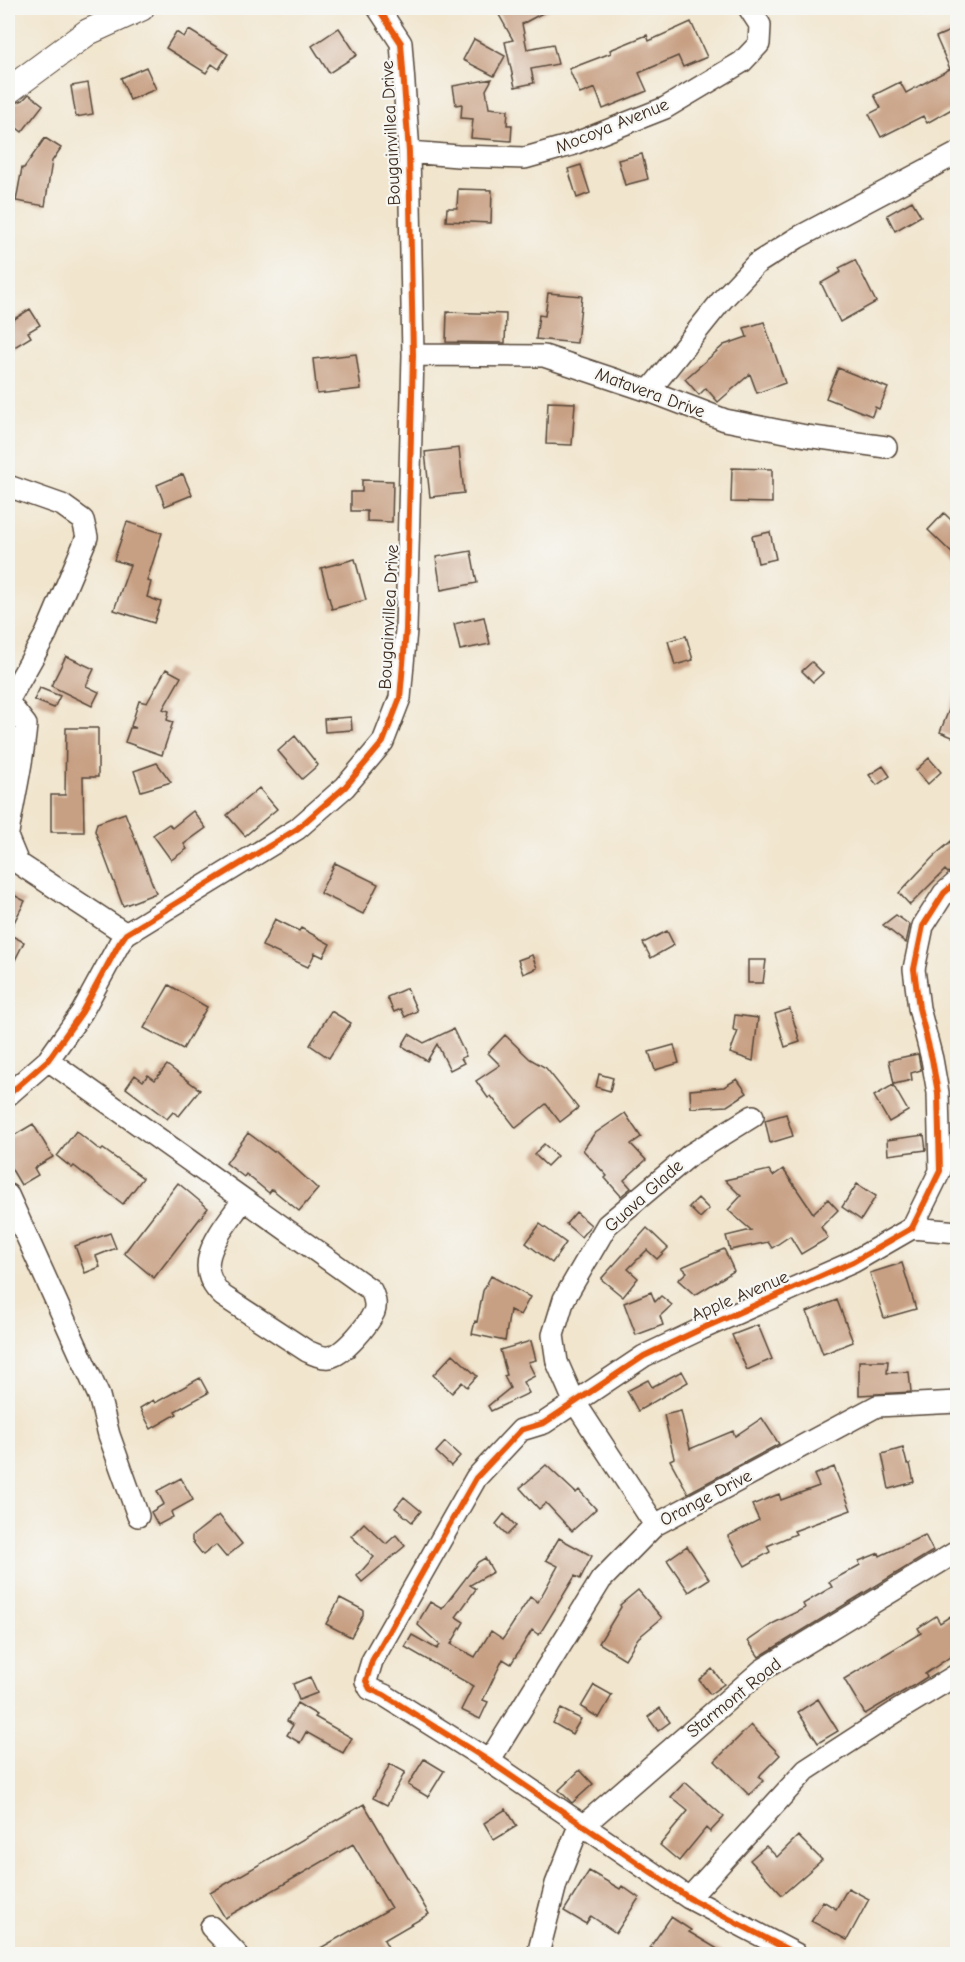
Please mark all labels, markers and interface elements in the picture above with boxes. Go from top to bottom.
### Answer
street label: Bougainvillea Drive [377,60,405,206]
street label: Mocoya Avenue [552,94,672,158]
street label: Matavera Drive [592,363,708,423]
street label: Bougainvillea Drive [375,544,403,690]
street label: Guava Glade [600,1155,688,1237]
street label: Apple Avenue [688,1266,792,1326]
street label: Orange Drive [657,1465,755,1531]
street label: Starmont Road [683,1654,785,1742]

